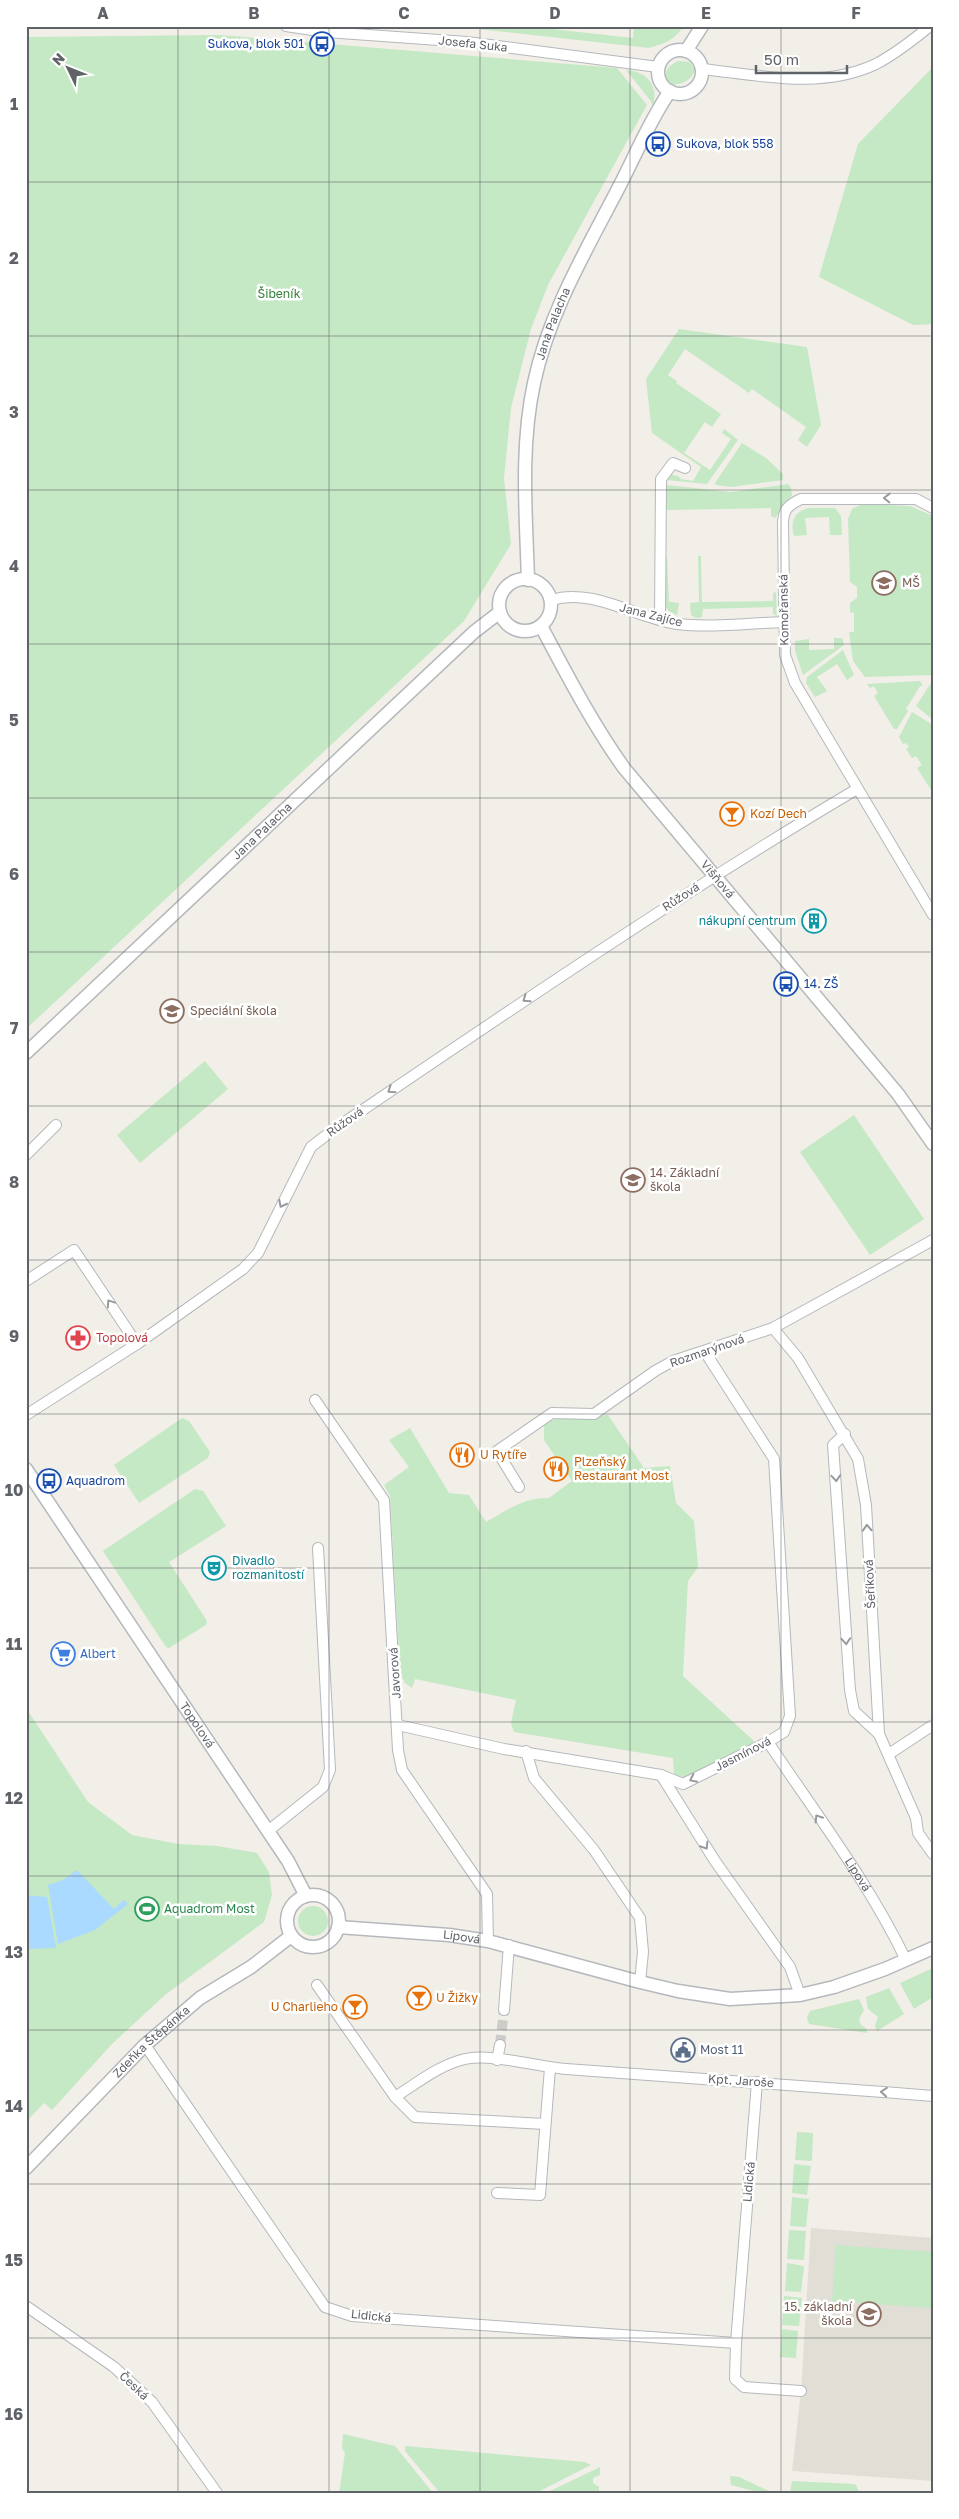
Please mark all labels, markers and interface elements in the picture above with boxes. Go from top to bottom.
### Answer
text: A [97,3,109,23]
text: B [248,3,260,23]
text: C [398,3,410,23]
text: D [549,3,561,23]
text: E [701,3,711,23]
text: F [851,3,861,23]
bus stop icon: Sukova, blok 501 [309,31,335,57]
street label: Josefa Suka [438,32,508,55]
place label: Sukova, blok 501 [208,36,304,51]
north arrow [42,42,92,92]
scale bar [756,42,848,74]
text: N [48,49,68,68]
text: 50 m [764,50,799,68]
text: 1 [10,94,18,114]
bus stop icon: Sukova, blok 558 [645,131,671,157]
place label: Sukova, blok 558 [676,136,774,151]
text: 2 [9,248,19,268]
street label: Jana Palacha [532,285,573,362]
park label: Šibeník [258,286,301,301]
text: 3 [9,402,19,422]
one-way arrow [882,493,890,504]
text: 4 [9,556,19,576]
school or university icon: MŠ [871,570,897,596]
street label: Komořanská [775,574,792,646]
place label: MŠ [902,575,920,590]
street label: Jana Zajíce [618,599,684,630]
text: 5 [9,710,19,730]
street label: Jana Palacha [229,799,295,862]
bar icon: Kozí Dech [719,801,745,827]
place label: Kozí Dech [750,806,807,821]
street label: Višňová [698,857,738,901]
text: 6 [9,864,19,884]
street label: Růžová [659,879,702,914]
building icon: nákupní centrum [801,908,827,934]
place label: nákupní centrum [699,913,796,928]
bus stop icon: 14. ZŠ [773,971,799,997]
place label: 14. ZŠ [804,976,839,991]
one-way arrow [522,993,532,1002]
school or university icon: Speciální škola [159,998,185,1024]
place label: Speciální škola [190,1003,277,1018]
text: 7 [10,1018,19,1038]
one-way arrow [388,1084,397,1093]
street label: Růžová [323,1104,366,1140]
place label: 14. Základní škola [650,1165,720,1194]
school or university icon: 14. Základní škola [620,1167,646,1193]
text: 8 [9,1172,19,1192]
one-way arrow [278,1199,288,1208]
one-way arrow [107,1300,116,1309]
pharmacy icon: Topolová [65,1325,91,1351]
text: 9 [9,1326,19,1346]
place label: Topolová [96,1330,148,1345]
street label: Rozmarýnová [668,1331,746,1370]
restaurant icon: U Rytíře [449,1442,475,1468]
place label: U Rytíře [480,1447,527,1462]
place label: Plzeňský Restaurant Most [574,1454,669,1483]
restaurant icon: Plzeňský Restaurant Most [543,1456,569,1482]
bus stop icon: Aquadrom [36,1468,62,1494]
place label: Aquadrom [66,1473,125,1488]
one-way arrow [830,1475,841,1483]
text: 10 [5,1480,23,1500]
one-way arrow [862,1524,873,1532]
place label: Divadlo rozmanitostí [232,1553,305,1582]
theatre icon: Divadlo rozmanitostí [201,1555,227,1581]
street label: Šeříková [861,1559,878,1609]
text: 11 [6,1634,22,1654]
one-way arrow [841,1637,852,1645]
supermarket icon: Albert [50,1641,76,1667]
place label: Albert [80,1646,116,1661]
street label: Javorová [385,1647,404,1699]
street label: Topolová [177,1699,218,1751]
street label: Jasmínová [712,1733,773,1774]
one-way arrow [689,1773,698,1783]
text: 12 [5,1788,23,1808]
one-way arrow [815,1814,824,1823]
one-way arrow [699,1840,708,1849]
street label: Lipová [842,1854,874,1894]
sports icon: Aquadrom Most [134,1896,160,1922]
place label: Aquadrom Most [164,1901,255,1916]
street label: Lipová [442,1927,481,1947]
text: 13 [5,1942,23,1962]
bar icon: U Žižky [406,1985,432,2011]
place label: U Žižky [436,1990,478,2005]
bar icon: U Charlieho [342,1994,368,2020]
place label: U Charlieho [271,1999,338,2014]
street label: Zdeňka Štěpánka [109,2002,193,2081]
public building icon: Most 11 [670,2037,696,2063]
place label: Most 11 [700,2042,744,2057]
street label: Kpt. Jaroše [708,2071,774,2090]
one-way arrow [880,2087,888,2098]
text: 14 [5,2096,23,2116]
street label: Lidická [739,2161,758,2203]
text: 15 [5,2250,23,2270]
place label: 15. základní škola [784,2299,853,2328]
school or university icon: 15. základní škola [856,2301,882,2327]
street label: Lidická [350,2306,392,2325]
street label: Česká [116,2368,152,2403]
text: 16 [5,2404,23,2424]

